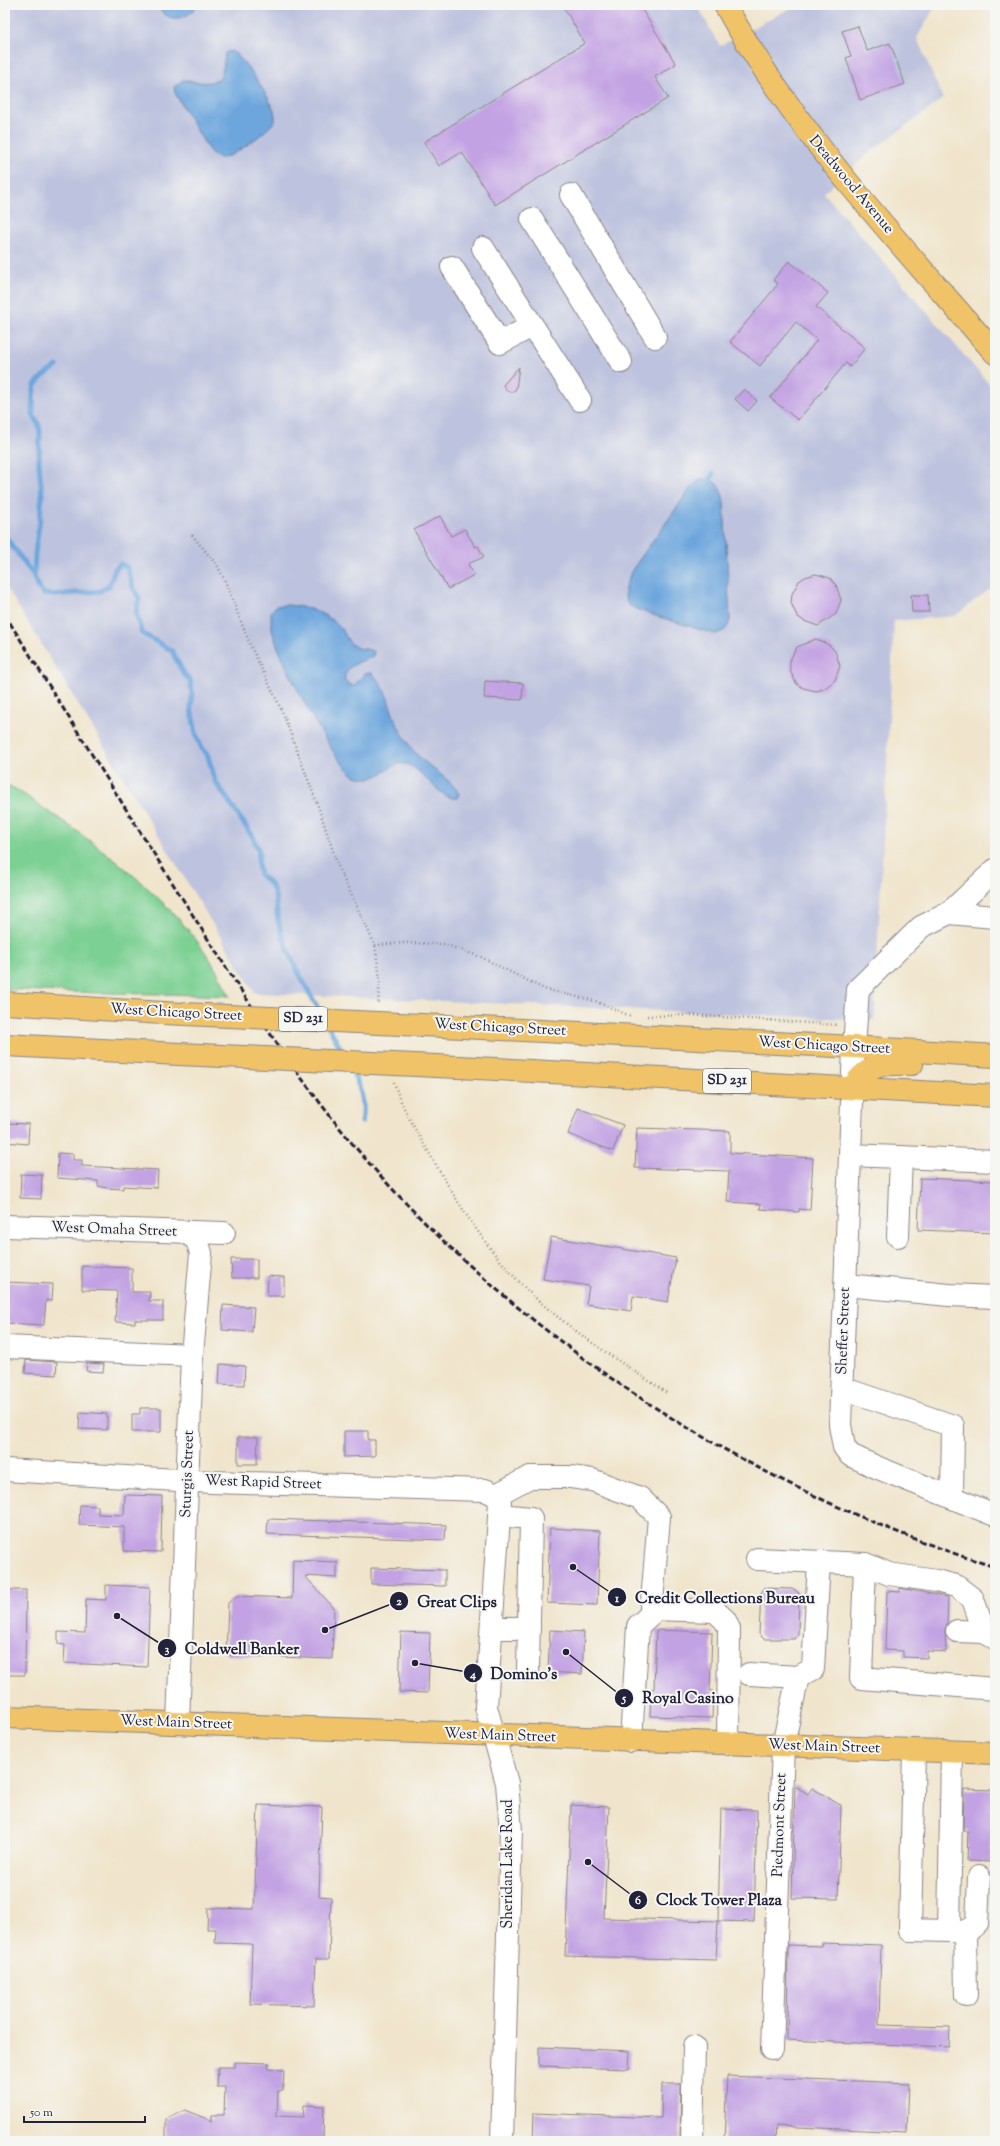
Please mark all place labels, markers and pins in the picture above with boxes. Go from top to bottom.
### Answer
callout: Credit Collections Bureau [607,1583,823,1611]
callout: Great Clips [389,1587,504,1615]
callout: Coldwell Banker [157,1634,307,1662]
callout: Domino's [463,1659,566,1687]
callout: Royal Casino [614,1684,742,1712]
callout: Clock Tower Plaza [628,1886,790,1914]

